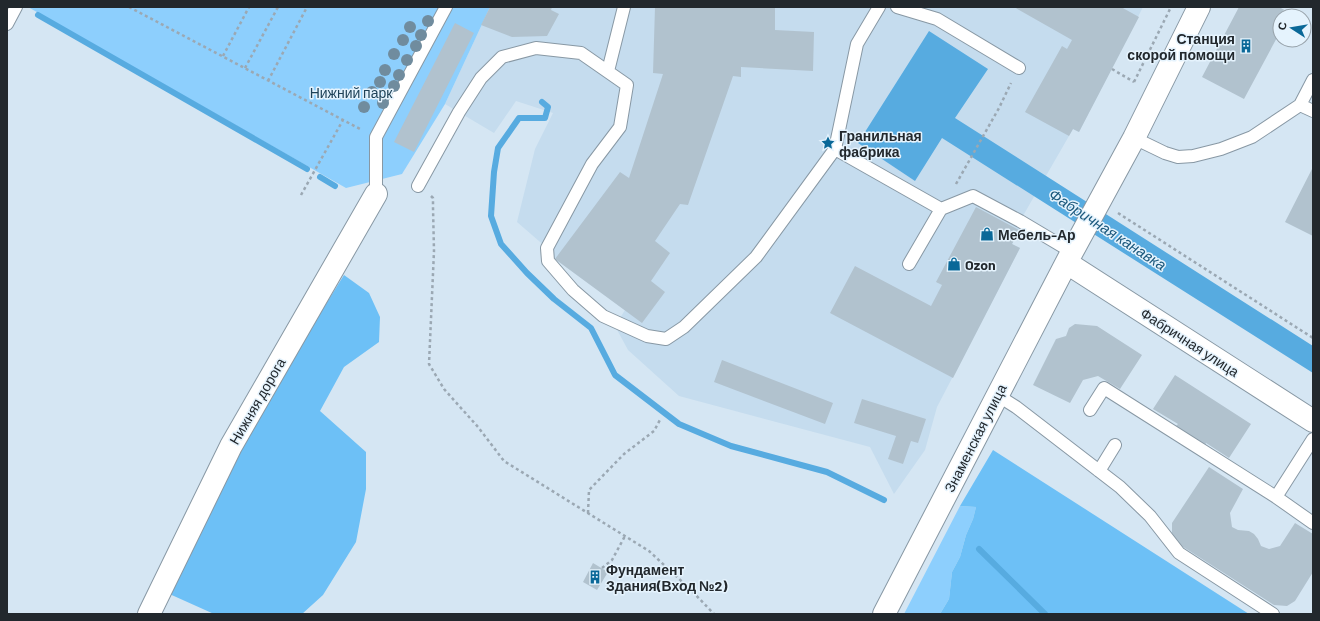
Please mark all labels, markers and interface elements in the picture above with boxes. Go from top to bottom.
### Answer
north arrow [1272,8,1312,48]
text: С [1275,21,1289,31]
place label: Станция скорой помощи [1127,30,1235,63]
building icon: Станция скорой помощи [1238,38,1254,54]
park label: Нижний парк [310,84,393,101]
place label: Гранильная фабрика [839,127,922,160]
place icon: Гранильная фабрика [820,135,836,151]
water label: Фабричная канавка [1046,184,1170,274]
shop icon: Мебель-Ар [979,226,995,242]
place label: Мебель-Ар [998,226,1076,243]
shop icon: Ozon [946,256,962,272]
place label: Ozon [965,256,996,273]
street label: Фабричная улица [1138,304,1243,380]
street label: Нижняя дорога [225,355,289,447]
street label: Знаменская улица [940,381,1010,495]
place label: Фундамент Здания(Вход №2) [606,561,727,594]
building icon: Фундамент Здания(Вход №2) [587,569,603,585]

